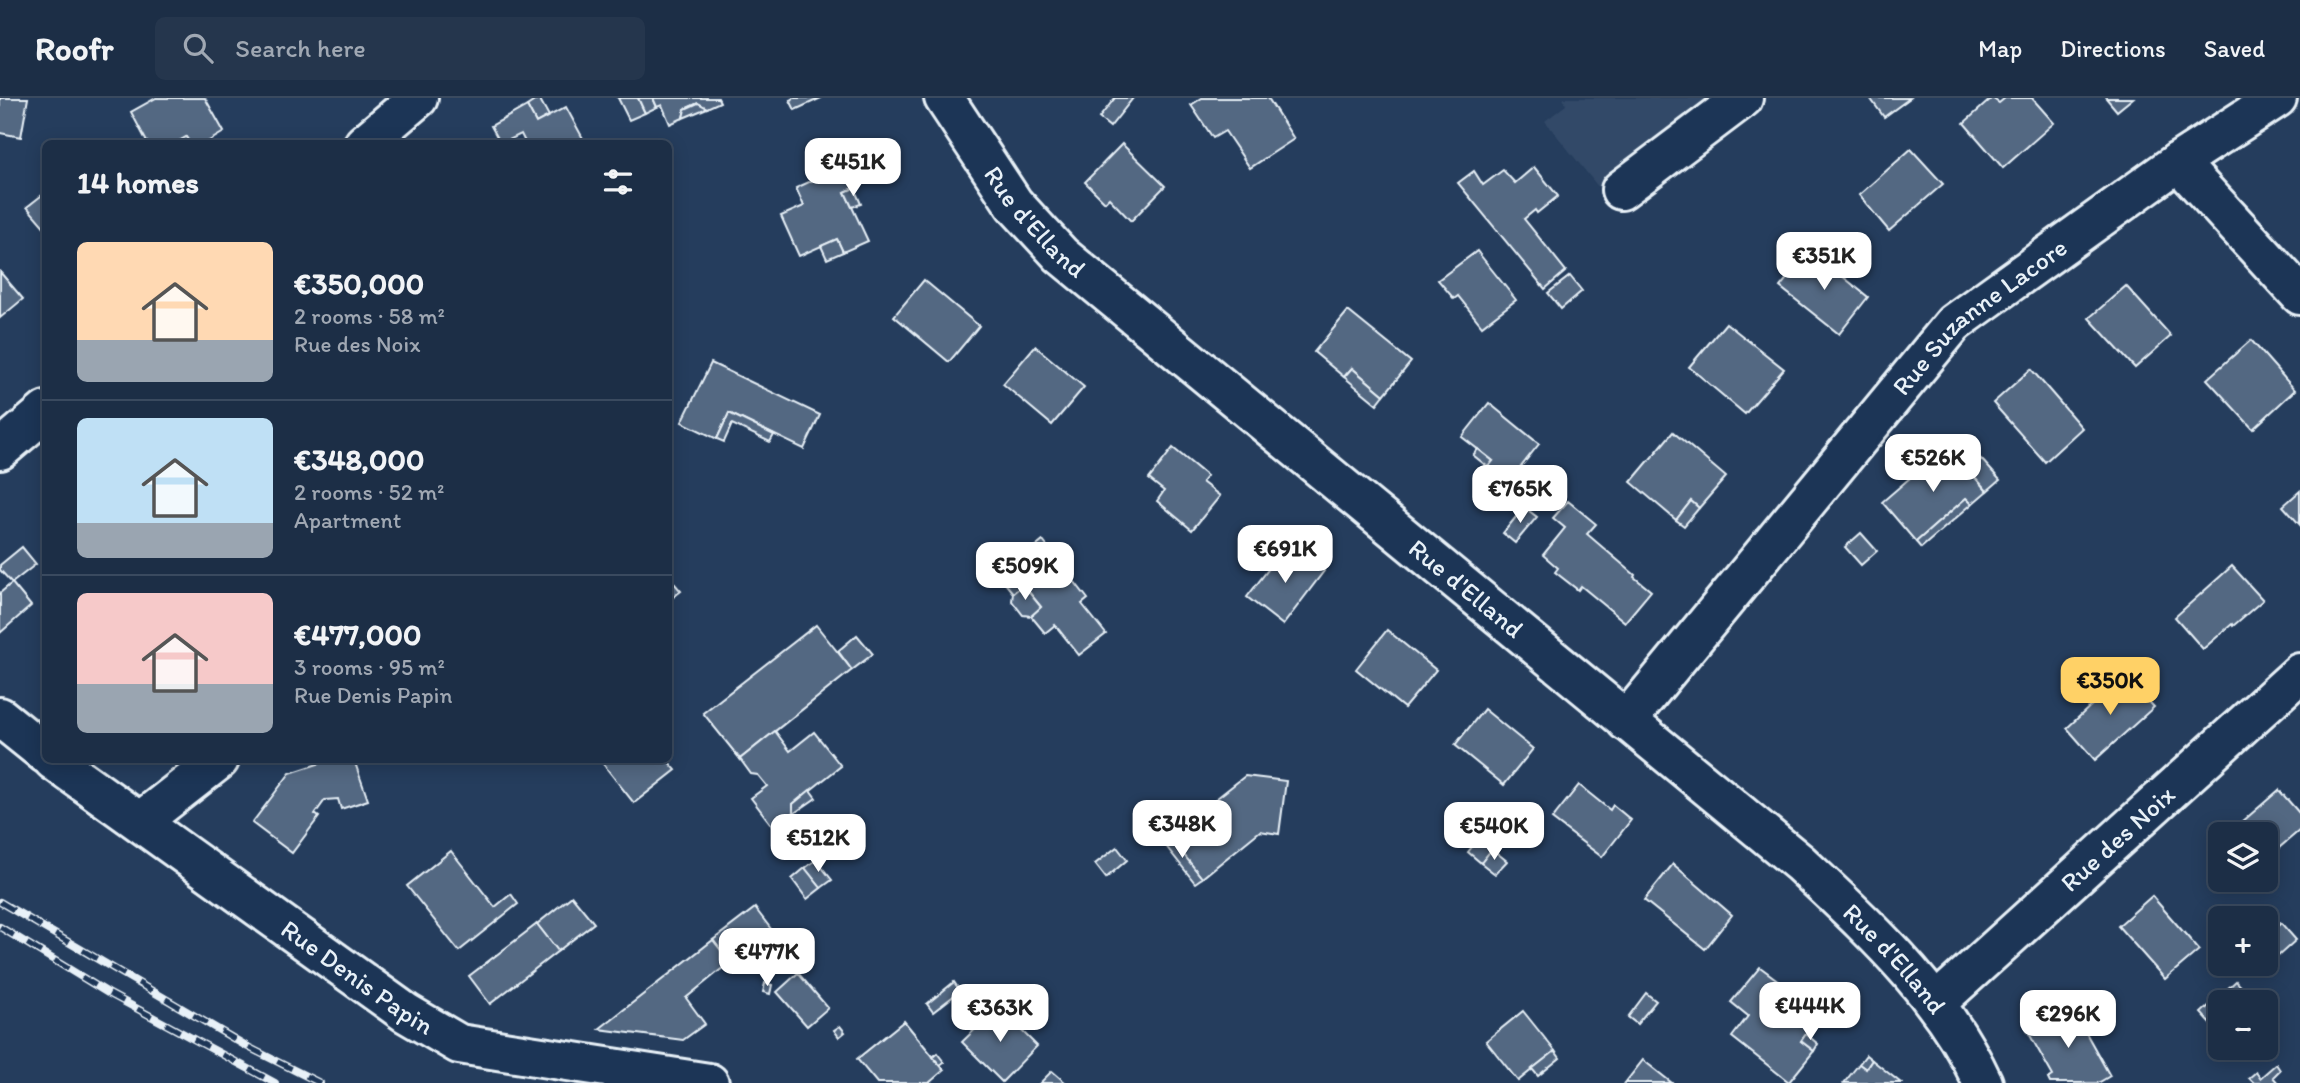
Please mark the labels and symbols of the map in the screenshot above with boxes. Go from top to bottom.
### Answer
pin: €451K [804,139,902,198]
street label: Rue d'Elland [977,160,1092,285]
street label: Rue Suzanne Lacore [1885,231,2073,402]
pin: €351K [1775,232,1873,292]
pin: €526K [1884,434,1982,494]
pin: €765K [1471,466,1569,525]
pin: €691K [1236,526,1334,585]
street label: Rue d'Elland [1402,532,1530,645]
pin: €509K [976,542,1074,602]
pin: €350K [2061,658,2159,717]
street label: Rue des Noix [2054,778,2181,898]
pin: €348K [1133,800,1231,860]
pin: €540K [1445,802,1543,862]
pin: €512K [769,814,867,874]
street label: Rue d'Elland [1836,896,1953,1020]
street label: Rue Denis Papin [275,913,440,1042]
pin: €477K [718,928,816,988]
pin: €444K [1761,982,1859,1042]
pin: €363K [951,984,1049,1044]
pin: €296K [2019,990,2117,1050]

